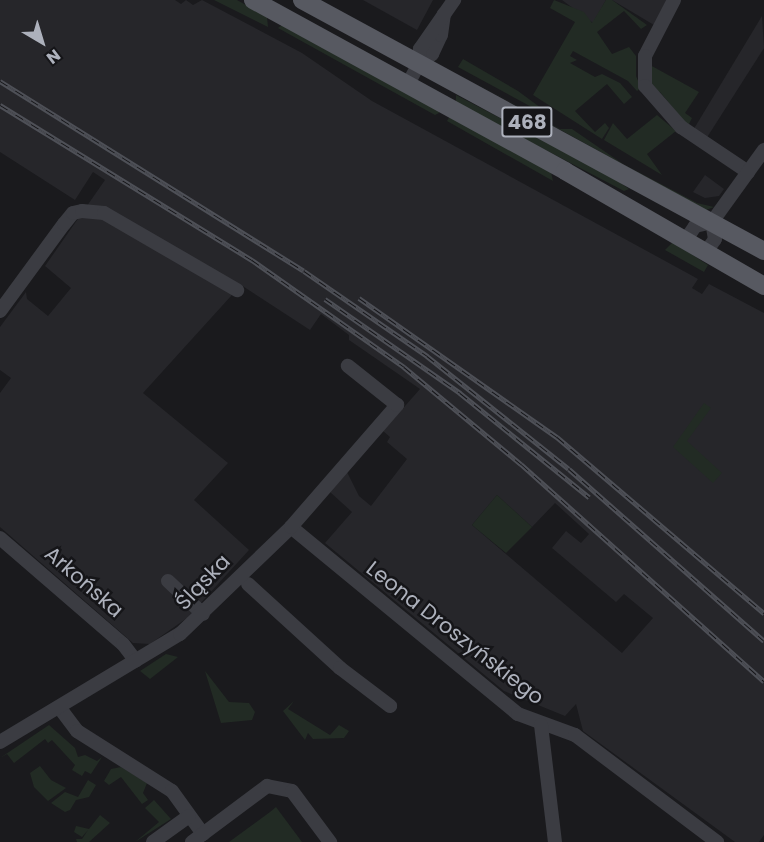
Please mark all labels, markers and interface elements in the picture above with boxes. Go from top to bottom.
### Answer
north arrow [12,12,72,72]
text: N [42,44,65,69]
road number: 468 [500,105,554,139]
street label: Arkońska [40,541,128,623]
street label: Śląska [170,549,236,615]
street label: Leona Droszyńskiego [361,556,549,710]

